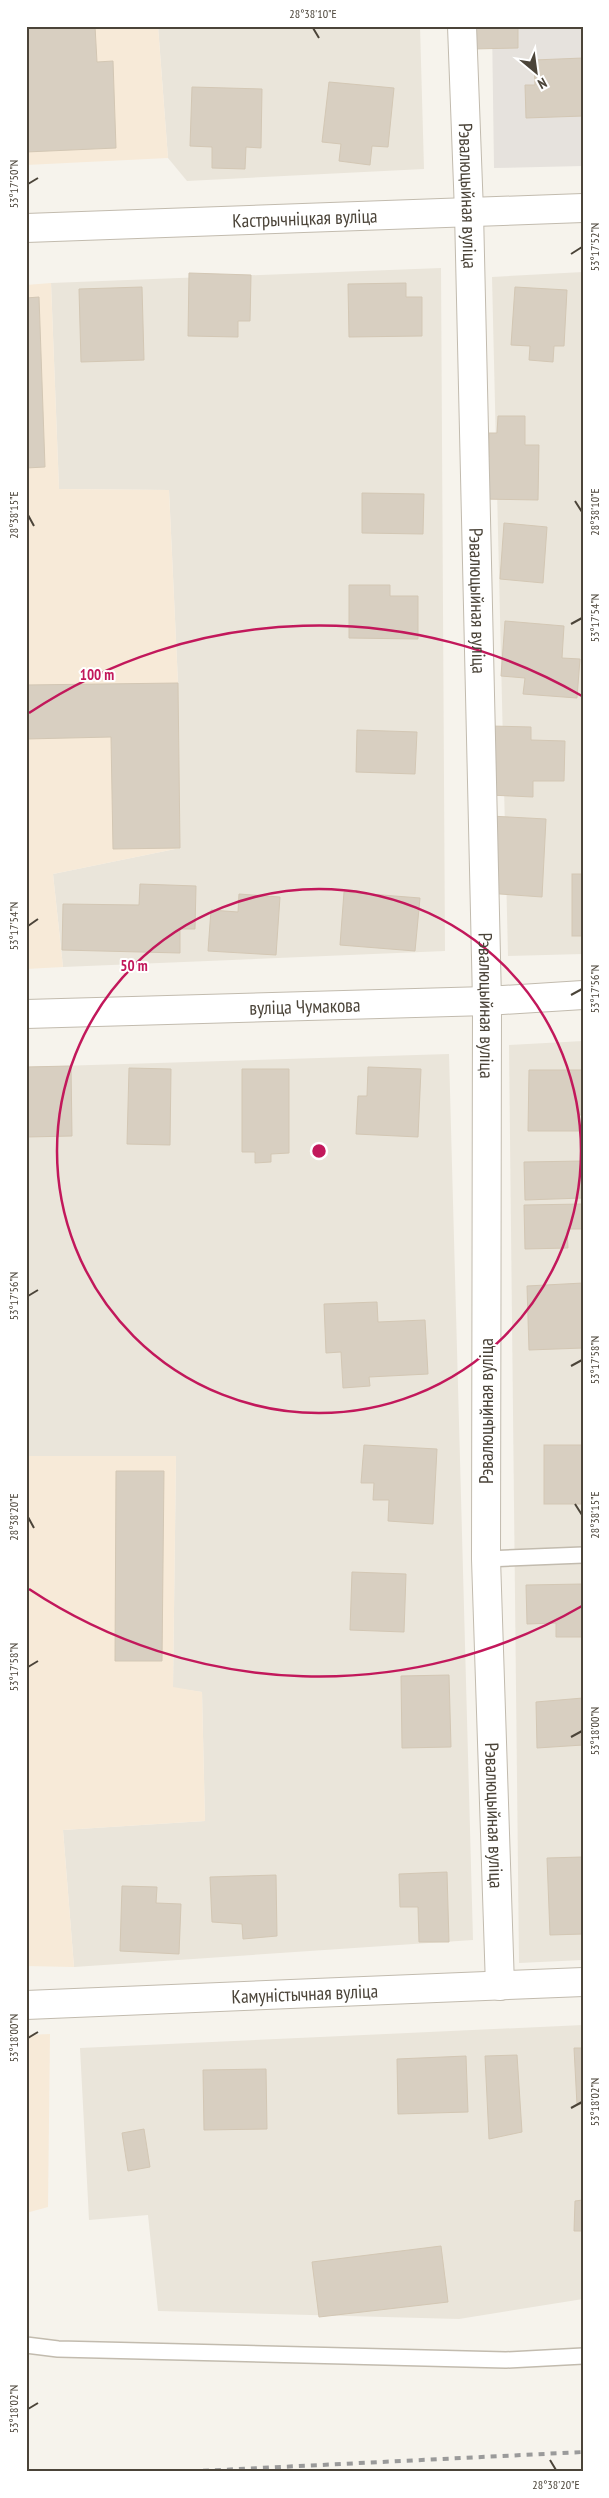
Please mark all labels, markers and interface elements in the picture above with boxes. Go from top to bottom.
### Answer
text: 28°38'10"E [289,6,337,21]
north arrow [512,48,562,98]
text: N [535,74,550,93]
street label: Рэвалюцыйная вуліца [454,123,482,269]
text: 53°17'50"N [6,160,21,208]
street label: Кастрычніцкая вуліца [232,203,378,233]
text: 53°17'52"N [587,223,602,271]
text: 28°38'10"E [587,488,602,536]
text: 28°38'15"E [6,491,21,539]
street label: Рэвалюцыйная вуліца [464,528,492,674]
text: 53°17'54"N [587,594,602,642]
text: 100 m [80,665,114,684]
text: 53°17'54"N [6,902,21,950]
street label: Рэвалюцыйная вуліца [473,932,499,1079]
text: 50 m [120,956,148,975]
text: 53°17'56"N [587,965,602,1013]
street label: вуліца Чумакова [249,993,361,1020]
centre of rings [310,1142,328,1160]
text: 53°17'56"N [6,1272,21,1320]
text: 53°17'58"N [587,1336,602,1384]
street label: Рэвалюцыйная вуліца [474,1338,498,1484]
text: 28°38'15"E [587,1491,602,1539]
text: 28°38'20"E [6,1493,21,1541]
text: 53°17'58"N [6,1643,21,1691]
text: 53°18'00"N [587,1707,602,1755]
street label: Рэвалюцыйная вуліца [480,1742,509,1889]
street label: Камуністычная вуліца [231,1978,378,2009]
text: 53°18'00"N [6,2014,21,2062]
text: 53°18'02"N [587,2078,602,2126]
text: 53°18'02"N [6,2385,21,2433]
text: 28°38'20"E [532,2477,580,2492]

